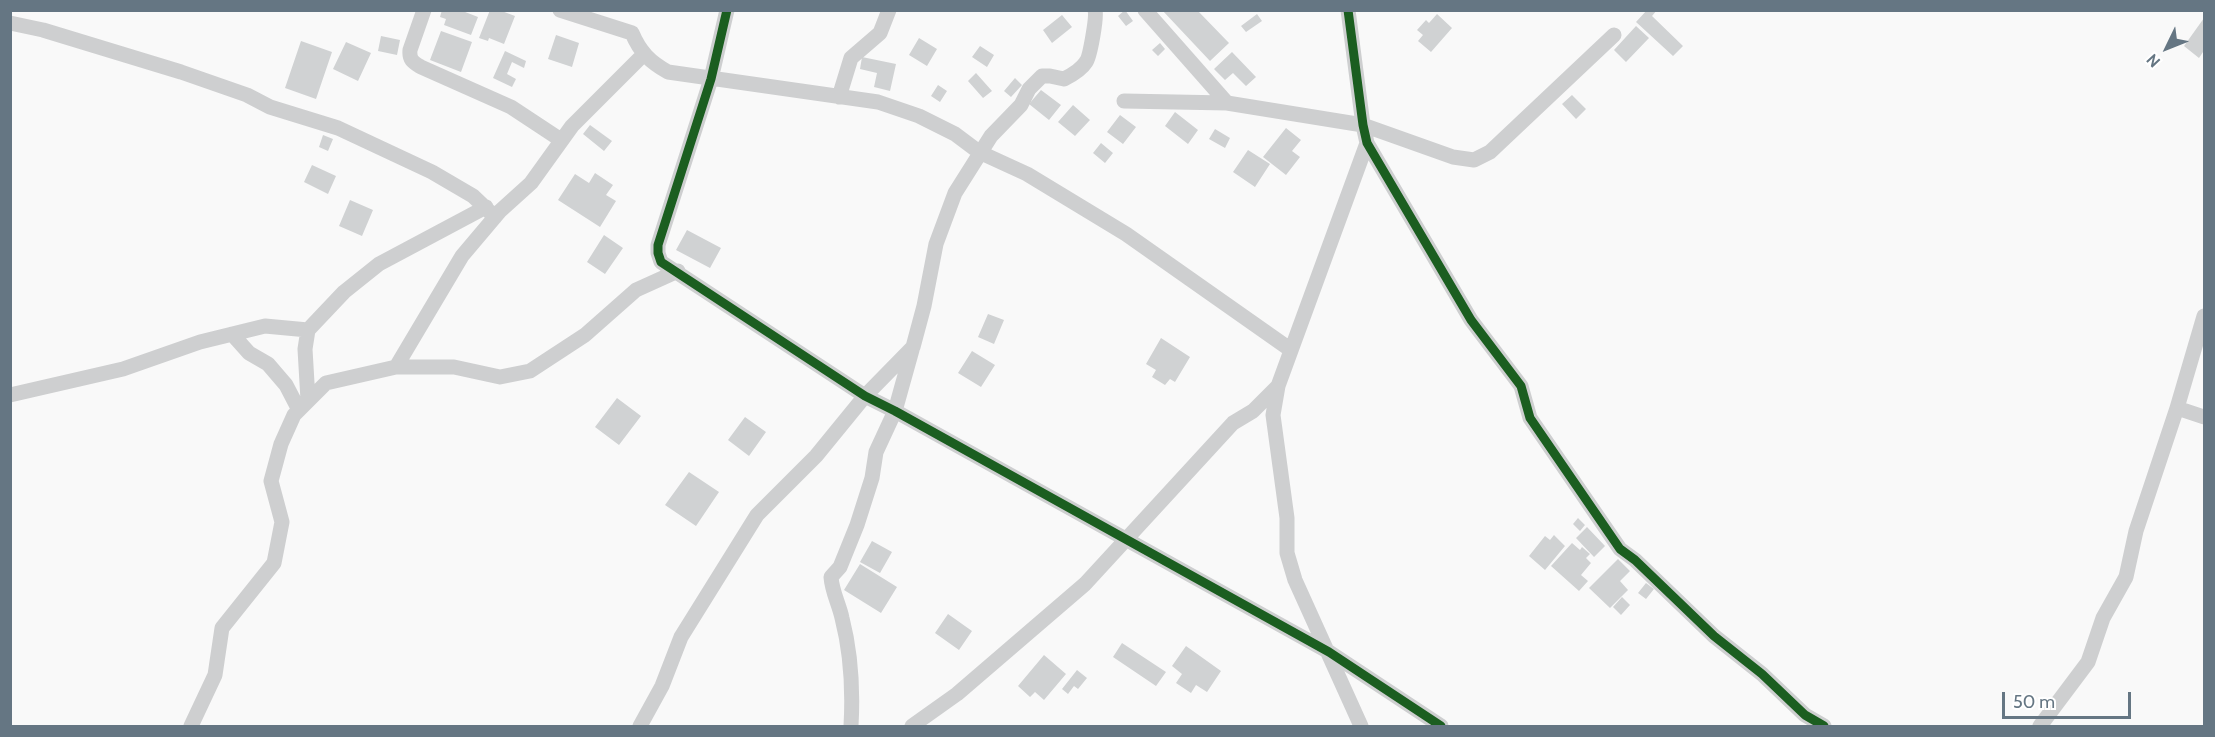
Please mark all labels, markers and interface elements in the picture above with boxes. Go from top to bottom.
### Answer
north arrow [2137,18,2197,78]
text: N [2143,50,2164,71]
scale bar [2005,680,2134,718]
text: 50 m [2013,691,2055,713]

